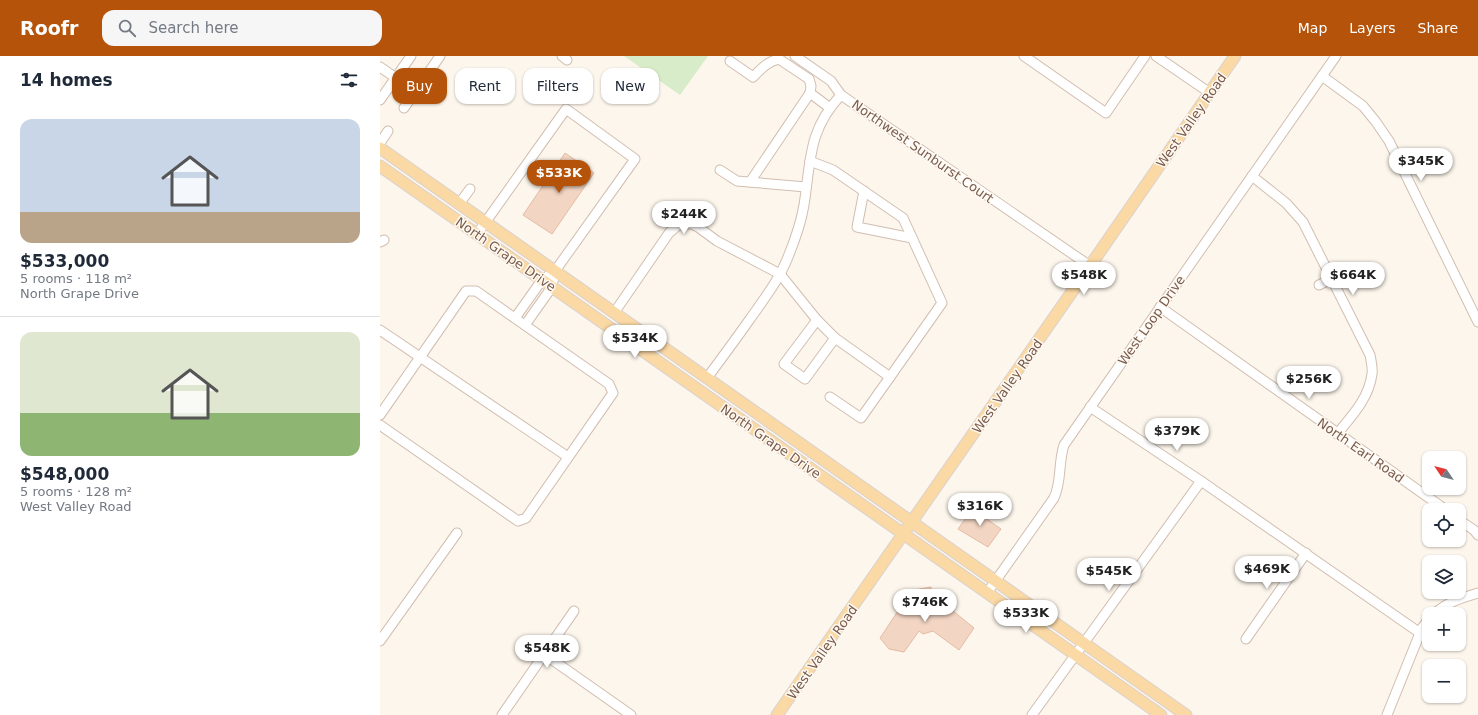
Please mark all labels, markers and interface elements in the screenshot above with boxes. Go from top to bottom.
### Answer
search box [102,10,382,46]
text: Roofr [20,17,78,39]
icon: search [116,17,138,39]
text: Search here [148,19,238,37]
text: Map [1298,20,1327,36]
text: Layers [1349,20,1396,36]
text: Share [1418,20,1458,36]
chip: Buy [392,68,447,104]
chip: Rent [455,68,515,104]
chip: Filters [523,68,593,104]
chip: New [601,68,659,104]
icon: filters [338,69,360,91]
text: 14 homes [20,70,113,90]
street label: West Valley Road [1153,70,1230,170]
street label: Northwest Sunburst Court [849,97,996,206]
icon: home [154,145,226,217]
pin: $345K [1393,148,1449,182]
text: $345K [1398,153,1444,168]
pin: $533K [531,160,587,194]
text: $533K [536,165,582,180]
pin: $244K [656,201,712,235]
text: $244K [661,206,707,221]
street label: North Grape Drive [453,214,559,295]
text: $533,000 [20,251,109,271]
pin: $548K [1056,262,1112,296]
pin: $664K [1325,262,1381,296]
text: $548K [1061,267,1107,282]
text: $664K [1330,267,1376,282]
text: 5 rooms · 118 m² [20,271,132,286]
street label: West Loop Drive [1115,273,1188,368]
text: North Grape Drive [20,286,139,301]
pin: $534K [607,325,663,359]
text: $534K [612,330,658,345]
street label: West Valley Road [969,336,1046,436]
icon: home [154,358,226,430]
pin: $256K [1281,366,1337,400]
text: $256K [1286,371,1332,386]
street label: North Grape Drive [718,401,824,482]
street label: North Earl Road [1314,415,1407,486]
pin: $379K [1149,418,1205,452]
text: $379K [1154,423,1200,438]
north arrow [1422,451,1466,495]
map controls [1422,451,1466,703]
text: $548,000 [20,464,109,484]
text: 5 rooms · 128 m² [20,484,132,499]
pin: $316K [952,493,1008,527]
text: $316K [957,498,1003,513]
text: West Valley Road [20,499,132,514]
button: locate [1422,503,1466,547]
button: layers [1422,555,1466,599]
pin: $469K [1239,556,1295,590]
pin: $545K [1081,558,1137,592]
text: $469K [1244,561,1290,576]
text: $545K [1086,563,1132,578]
pin: $746K [897,589,953,623]
text: $746K [902,594,948,609]
pin: $533K [998,600,1054,634]
street label: West Valley Road [784,602,861,702]
text: $533K [1003,605,1049,620]
button: + [1422,607,1466,651]
pin: $548K [519,635,575,669]
text: $548K [524,640,570,655]
button: − [1422,659,1466,703]

